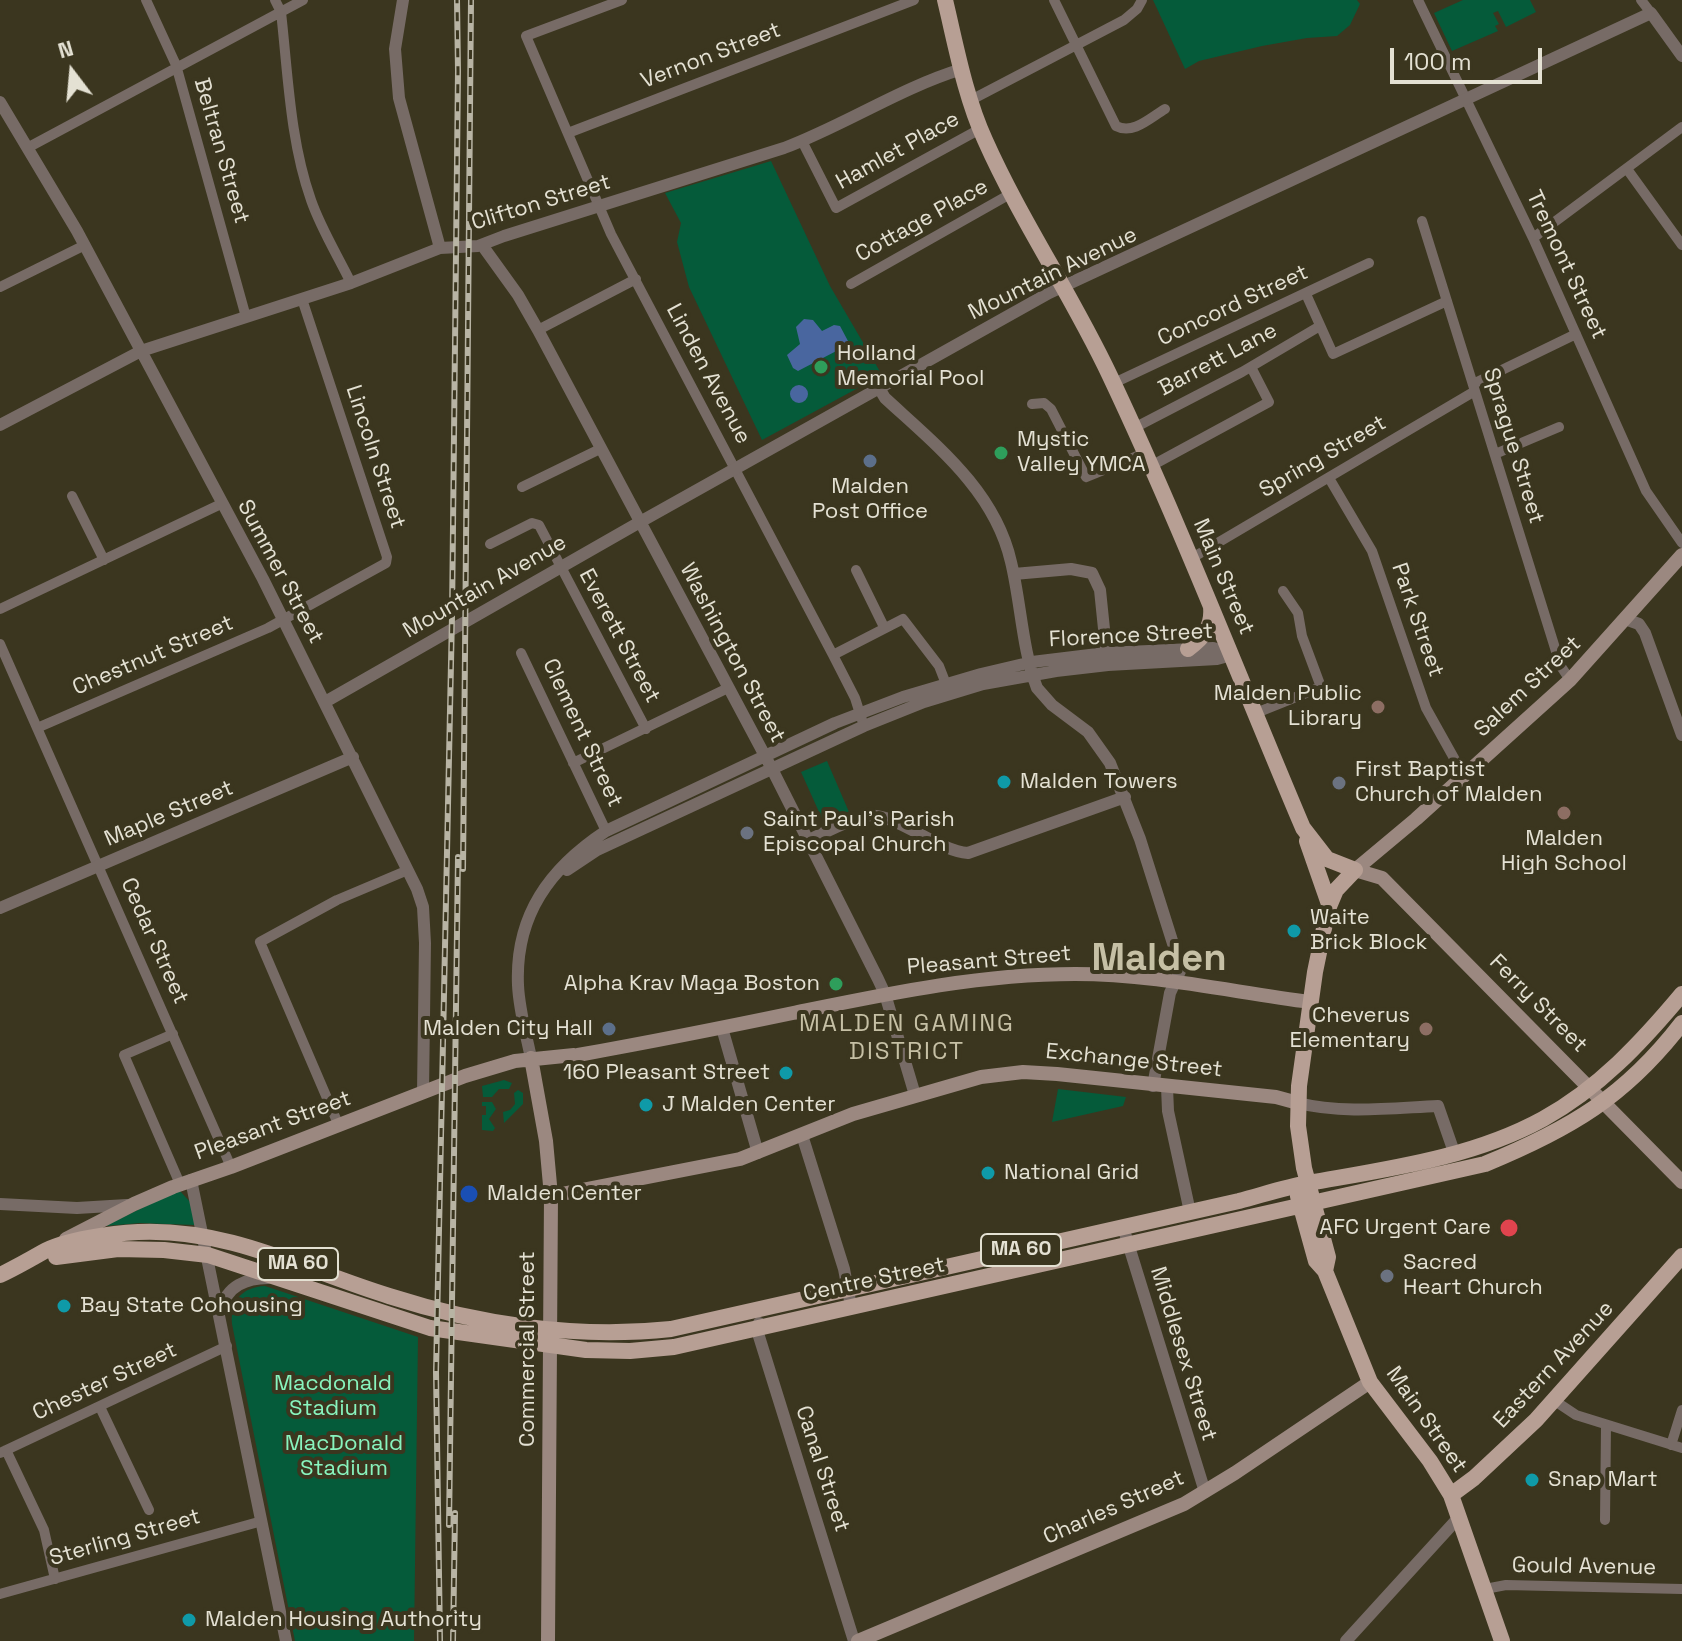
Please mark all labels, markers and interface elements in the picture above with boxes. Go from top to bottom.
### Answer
street label: Vernon Street [637,17,785,95]
north arrow [32,32,112,112]
scale bar [1394,32,1546,82]
text: N [54,33,76,64]
text: 100 m [1404,46,1472,77]
street label: Beltran Street [188,75,254,227]
street label: Hamlet Place [832,106,964,196]
street label: Clifton Street [468,169,614,237]
street label: Cottage Place [851,174,993,268]
street label: Tremont Street [1520,187,1612,343]
street label: Mountain Avenue [964,222,1142,326]
street label: Concord Street [1154,260,1312,352]
street label: Linden Avenue [660,299,756,449]
street label: Barrett Lane [1154,318,1282,402]
place label: Holland Memorial Pool [837,341,984,392]
marker: Holland Memorial Pool [812,358,830,376]
street label: Sprague Street [1477,365,1549,527]
street label: Lincoln Street [339,382,411,532]
street label: Spring Street [1255,410,1391,504]
place label: Mystic Valley YMCA [1017,427,1146,478]
marker: Mystic Valley YMCA [992,444,1010,462]
marker: Malden Post Office [861,452,879,470]
place label: Malden Post Office [812,474,928,526]
street label: Summer Street [231,496,329,648]
street label: Main Street [1187,515,1259,639]
street label: Mountain Avenue [399,530,571,644]
street label: Washington Street [674,559,790,747]
street label: Park Street [1385,560,1449,680]
street label: Everett Street [573,565,665,707]
street label: Chestnut Street [69,610,237,702]
street label: Florence Street [1048,619,1214,653]
street label: Salem Street [1469,631,1587,743]
street label: Clement Street [536,655,628,811]
place label: Malden Public Library [1214,681,1362,732]
marker: Malden Public Library [1369,698,1387,716]
place label: First Baptist Church of Malden [1355,757,1542,808]
place label: Malden Towers [1020,769,1178,795]
marker: Malden Towers [995,773,1013,791]
marker: First Baptist Church of Malden [1330,774,1348,792]
street label: Maple Street [101,775,237,853]
marker: Malden High School [1555,804,1573,822]
place label: Saint Paul's Parish Episcopal Church [763,807,955,858]
marker: Saint Paul's Parish Episcopal Church [738,824,756,842]
place label: Malden High School [1501,826,1627,878]
street label: Cedar Street [114,874,194,1008]
place label: Waite Brick Block [1310,905,1427,956]
marker: Waite Brick Block [1285,922,1303,940]
district label: Malden [1091,937,1227,983]
street label: Pleasant Street [906,941,1072,981]
street label: Ferry Street [1484,950,1592,1058]
place label: Alpha Krav Maga Boston [564,971,820,997]
marker: Alpha Krav Maga Boston [827,975,845,993]
place label: Cheverus Elementary [1290,1003,1410,1054]
district label: MALDEN GAMING DISTRICT [799,1010,1015,1066]
place label: Malden City Hall [423,1016,593,1042]
marker: Malden City Hall [600,1020,618,1038]
marker: Cheverus Elementary [1417,1020,1435,1038]
street label: Exchange Street [1044,1039,1224,1083]
place label: 160 Pleasant Street [563,1060,770,1086]
marker: 160 Pleasant Street [777,1064,795,1082]
street label: Pleasant Street [191,1085,355,1167]
place label: J Malden Center [662,1092,835,1118]
marker: J Malden Center [637,1096,655,1114]
place label: National Grid [1004,1160,1139,1186]
marker: National Grid [979,1164,997,1182]
place label: Malden Center [487,1181,642,1207]
marker: Malden Center [458,1183,480,1205]
place label: AFC Urgent Care [1319,1215,1491,1241]
marker: AFC Urgent Care [1498,1217,1520,1239]
road number: MA 60 [981,1234,1061,1266]
road number: MA 60 [258,1248,338,1280]
place label: Sacred Heart Church [1403,1250,1543,1302]
street label: Commercial Street [515,1251,541,1447]
street label: Centre Street [801,1252,947,1308]
street label: Middlesex Street [1144,1264,1222,1444]
marker: Sacred Heart Church [1378,1267,1396,1285]
place label: Bay State Cohousing [80,1293,303,1319]
street label: Eastern Avenue [1488,1296,1620,1434]
marker: Bay State Cohousing [55,1297,73,1315]
street label: Chester Street [29,1337,181,1427]
street label: Main Street [1380,1362,1472,1478]
park label: Macdonald Stadium [274,1371,392,1422]
street label: Canal Street [789,1403,855,1535]
park label: MacDonald Stadium [285,1431,403,1482]
street label: Charles Street [1039,1465,1189,1551]
place label: Snap Mart [1548,1467,1658,1493]
marker: Snap Mart [1523,1471,1541,1489]
street label: Sterling Street [46,1504,204,1572]
street label: Gould Avenue [1512,1553,1656,1581]
place label: Malden Housing Authority [205,1607,482,1633]
marker: Malden Housing Authority [180,1611,198,1629]

